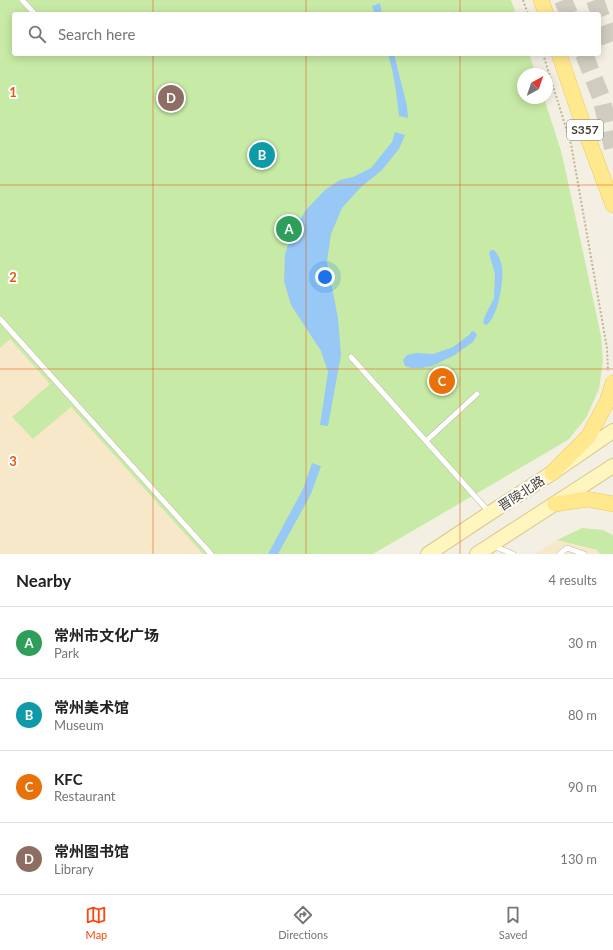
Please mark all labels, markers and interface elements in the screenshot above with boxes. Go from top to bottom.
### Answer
search box [12,12,601,56]
icon: search [26,23,48,45]
text: Search here [58,25,135,43]
north arrow [517,68,553,104]
pin: D [158,83,184,113]
text: 1 [9,84,17,100]
road number: S357 [567,120,603,140]
pin: B [249,140,275,170]
pin: A [276,214,302,244]
your location [315,267,335,287]
text: 2 [9,269,17,285]
pin: C [429,366,455,396]
text: 3 [9,453,17,469]
street label: 晋陵北路 [495,472,547,514]
text: Nearby [16,570,71,591]
text: 4 results [549,572,597,588]
text: 常州市文化广场 [54,626,159,644]
text: A [24,635,34,651]
text: 30 m [568,635,597,651]
text: Park [54,645,79,661]
text: 常州美术馆 [54,698,129,716]
text: B [25,707,33,723]
text: 80 m [568,707,597,723]
text: Museum [54,717,104,733]
text: KFC [54,770,83,788]
text: C [25,779,33,795]
text: 90 m [568,779,597,795]
text: Restaurant [54,788,116,804]
text: 常州图书馆 [54,842,129,860]
text: D [24,851,34,867]
text: 130 m [560,851,597,867]
text: Library [54,861,94,877]
tab: Map [85,904,107,941]
tab: Directions [278,904,328,941]
tab: Saved [499,904,528,941]

